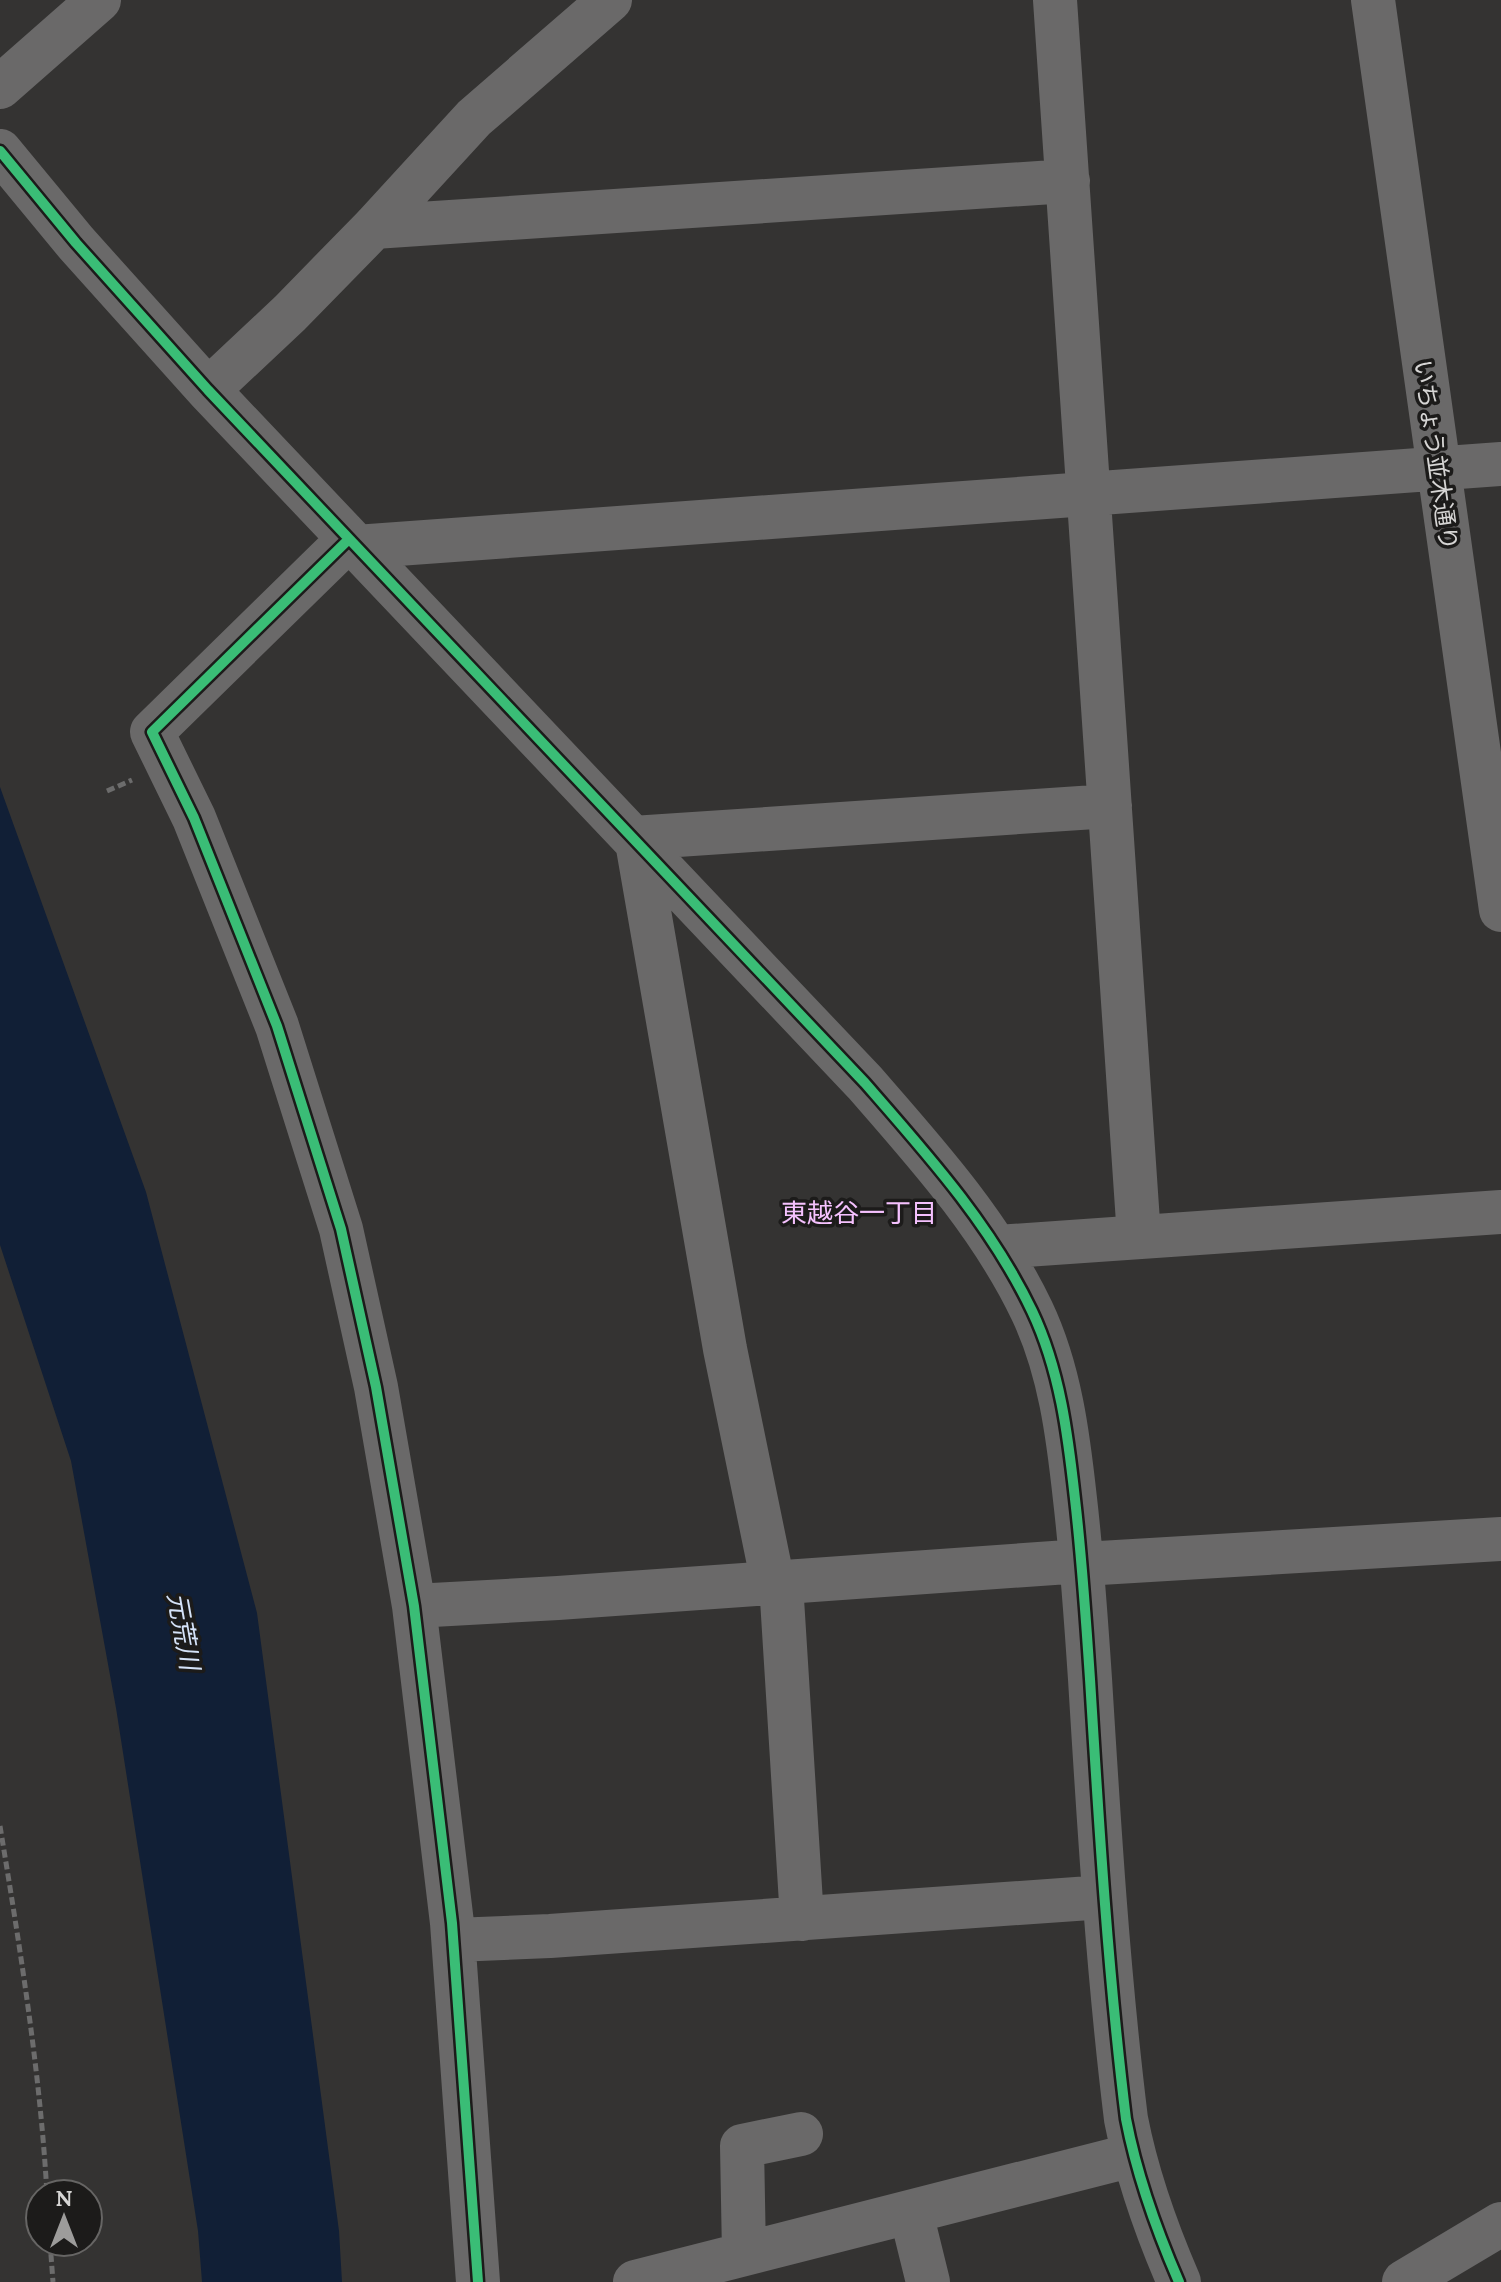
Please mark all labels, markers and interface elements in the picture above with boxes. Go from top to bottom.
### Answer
street label: いちょう並木通り [1407,358,1465,552]
district label: 東越谷一丁目 [781,1196,937,1229]
water label: 元荒川 [161,1590,208,1675]
north arrow [24,2178,104,2258]
text: N [55,2184,73,2212]

